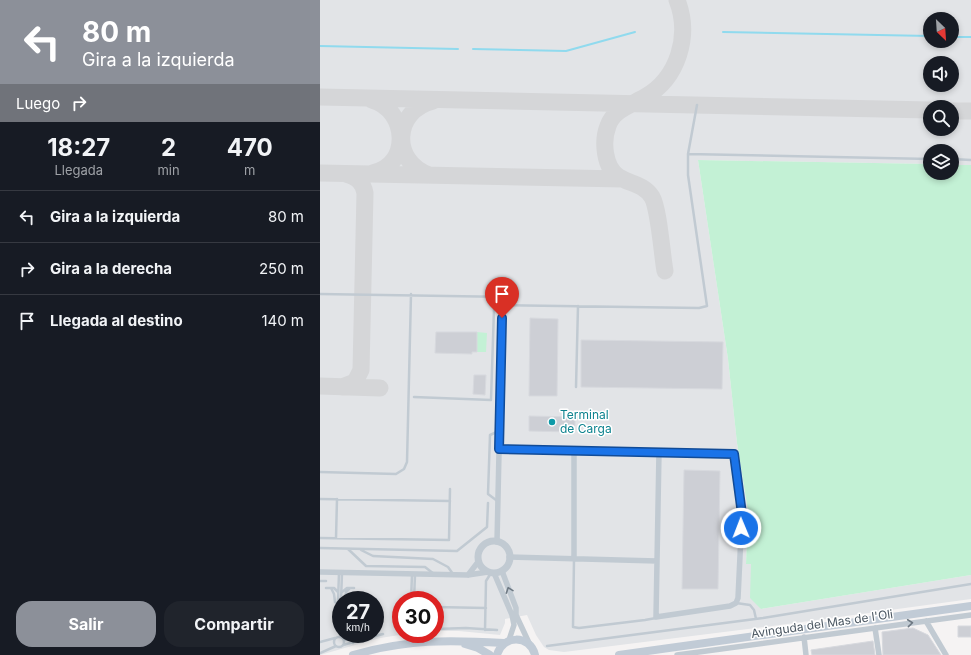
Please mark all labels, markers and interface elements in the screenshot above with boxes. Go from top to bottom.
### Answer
north arrow [923,12,959,48]
map controls [923,12,959,180]
text: 80 m [82,15,151,49]
icon: left [16,16,68,68]
text: Gira a la izquierda [82,49,235,70]
button: sound [923,56,959,92]
icon: right [68,92,90,114]
text: Luego [16,94,60,113]
button: search [923,100,959,136]
text: 18:27 [47,133,110,162]
text: 2 [161,133,176,162]
text: 470 [227,133,273,162]
button: layers [923,144,959,180]
text: Llegada [54,162,103,178]
text: min [157,162,180,178]
text: m [244,162,255,178]
icon: left [16,206,38,228]
text: Gira a la izquierda [50,207,180,226]
text: 80 m [268,207,304,226]
icon: right [16,258,38,280]
text: Gira a la derecha [50,259,172,278]
text: 250 m [259,259,304,278]
pin [485,277,519,318]
icon: arrive [491,283,513,305]
icon: arrive [16,310,38,332]
text: Llegada al destino [50,311,183,330]
text: 140 m [261,311,304,330]
place label: Terminal de Carga [560,407,612,436]
marker: Terminal de Carga [547,417,557,427]
position arrow [720,507,762,549]
one-way arrow [505,586,513,593]
speed limit sign: 30 [392,591,444,643]
text: 27 [346,600,370,624]
button: Salir [16,601,156,647]
button: Compartir [164,601,304,647]
street label: Avinguda del Mas de l'Oli [750,606,894,641]
one-way arrow [907,619,913,628]
text: km/h [346,621,370,633]

